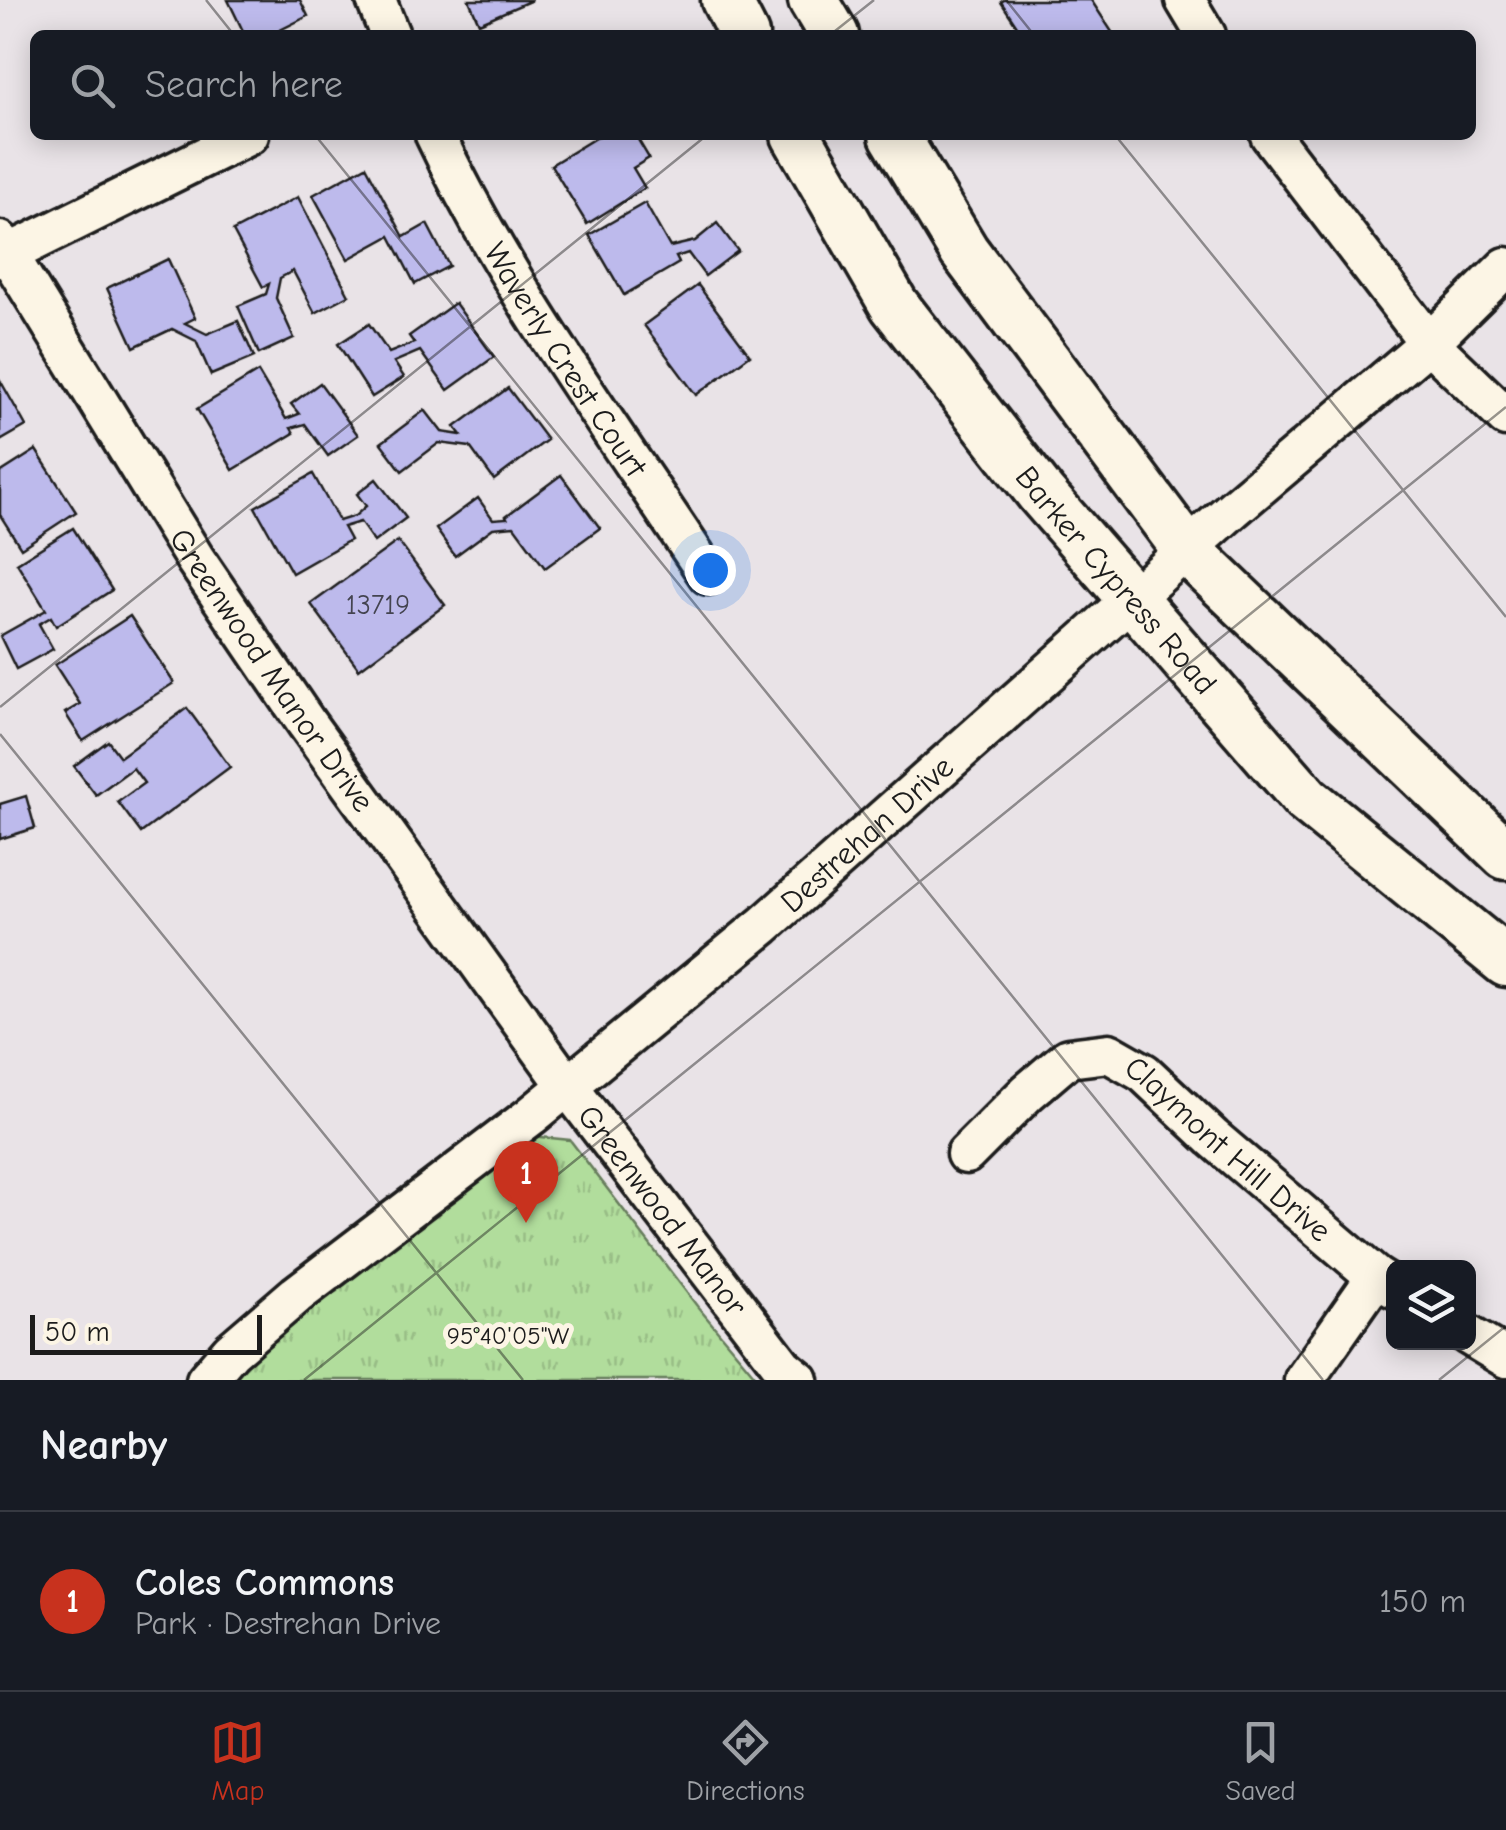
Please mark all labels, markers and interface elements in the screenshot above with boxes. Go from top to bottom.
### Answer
search box [30,30,1476,140]
icon: search [65,58,120,113]
text: Search here [145,63,343,107]
street label: Waverly Crest Court [477,236,655,484]
street label: Barker Cypress Road [1008,459,1225,701]
street label: Greenwood Manor Drive [162,521,382,819]
your location [685,545,736,596]
house number: 13719 [346,589,410,621]
street label: Destrehan Drive [773,748,960,920]
street label: Claymont Hill Drive [1119,1048,1339,1249]
street label: Greenwood Manor [570,1098,755,1323]
pin: 1 [494,1140,558,1223]
map controls [1386,1260,1476,1350]
button: layers [1386,1260,1476,1350]
scale bar [30,1310,262,1354]
text: 50 m [45,1316,110,1348]
text: 95°40'05"W [447,1321,570,1350]
text: Nearby [40,1421,167,1470]
text: Coles Commons [135,1561,394,1605]
text: 1 [66,1583,79,1620]
text: 150 m [1379,1583,1466,1620]
text: Park · Destrehan Drive [135,1605,441,1642]
tab: Map [210,1715,265,1807]
tab: Directions [686,1715,805,1807]
tab: Saved [1226,1715,1296,1807]

